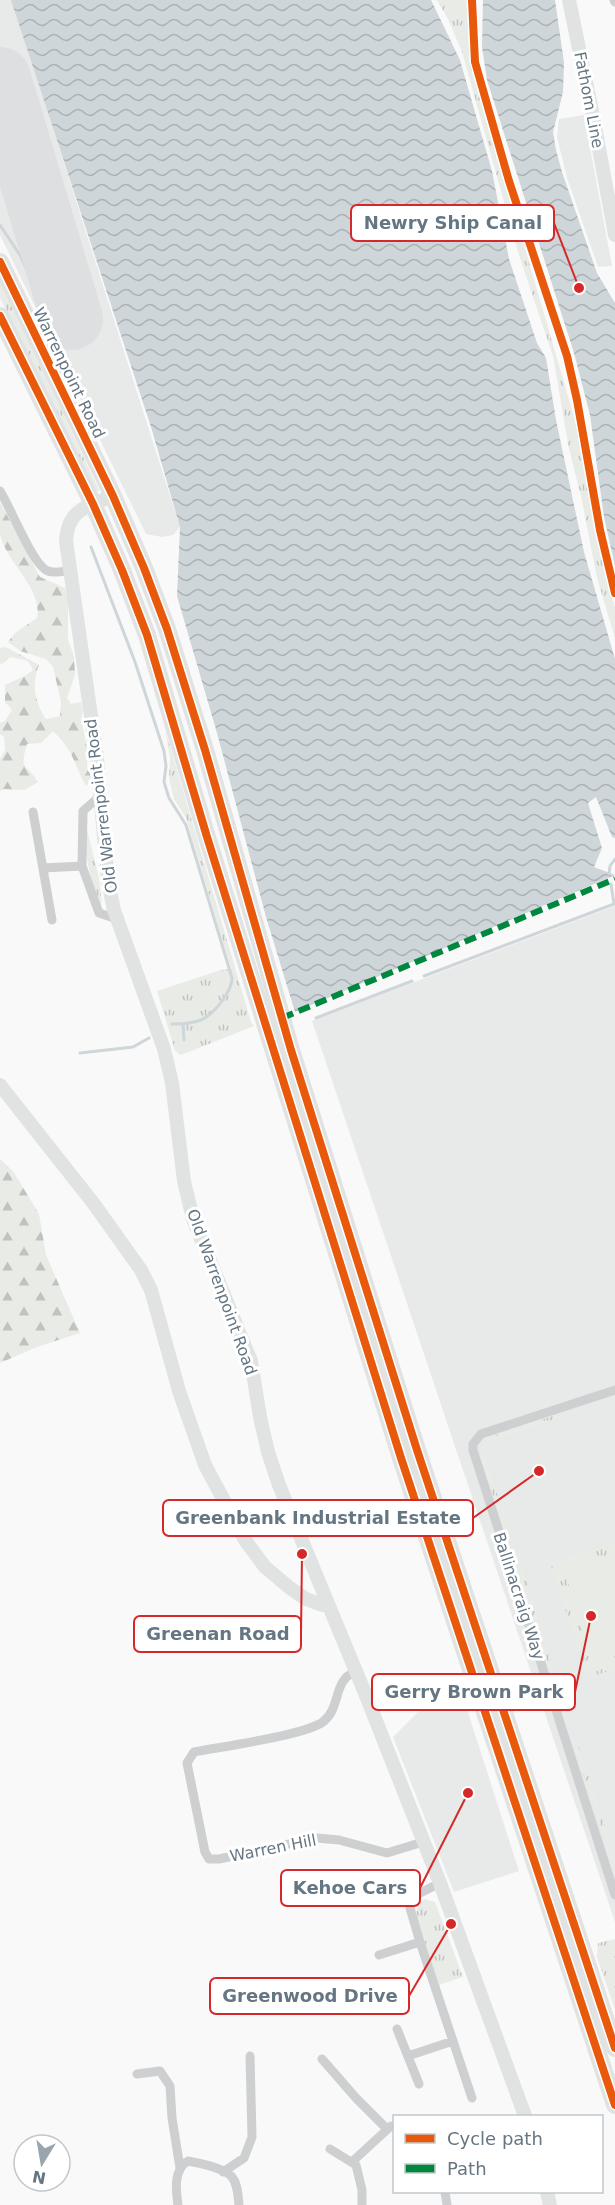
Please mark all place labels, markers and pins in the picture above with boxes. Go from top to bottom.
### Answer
callout: Newry Ship Canal [351,205,554,241]
callout: Greenbank Industrial Estate [163,1500,473,1536]
callout: Greenan Road [134,1616,301,1652]
callout: Gerry Brown Park [372,1674,575,1710]
callout: Kehoe Cars [281,1870,420,1906]
callout: Greenwood Drive [210,1978,409,2014]

